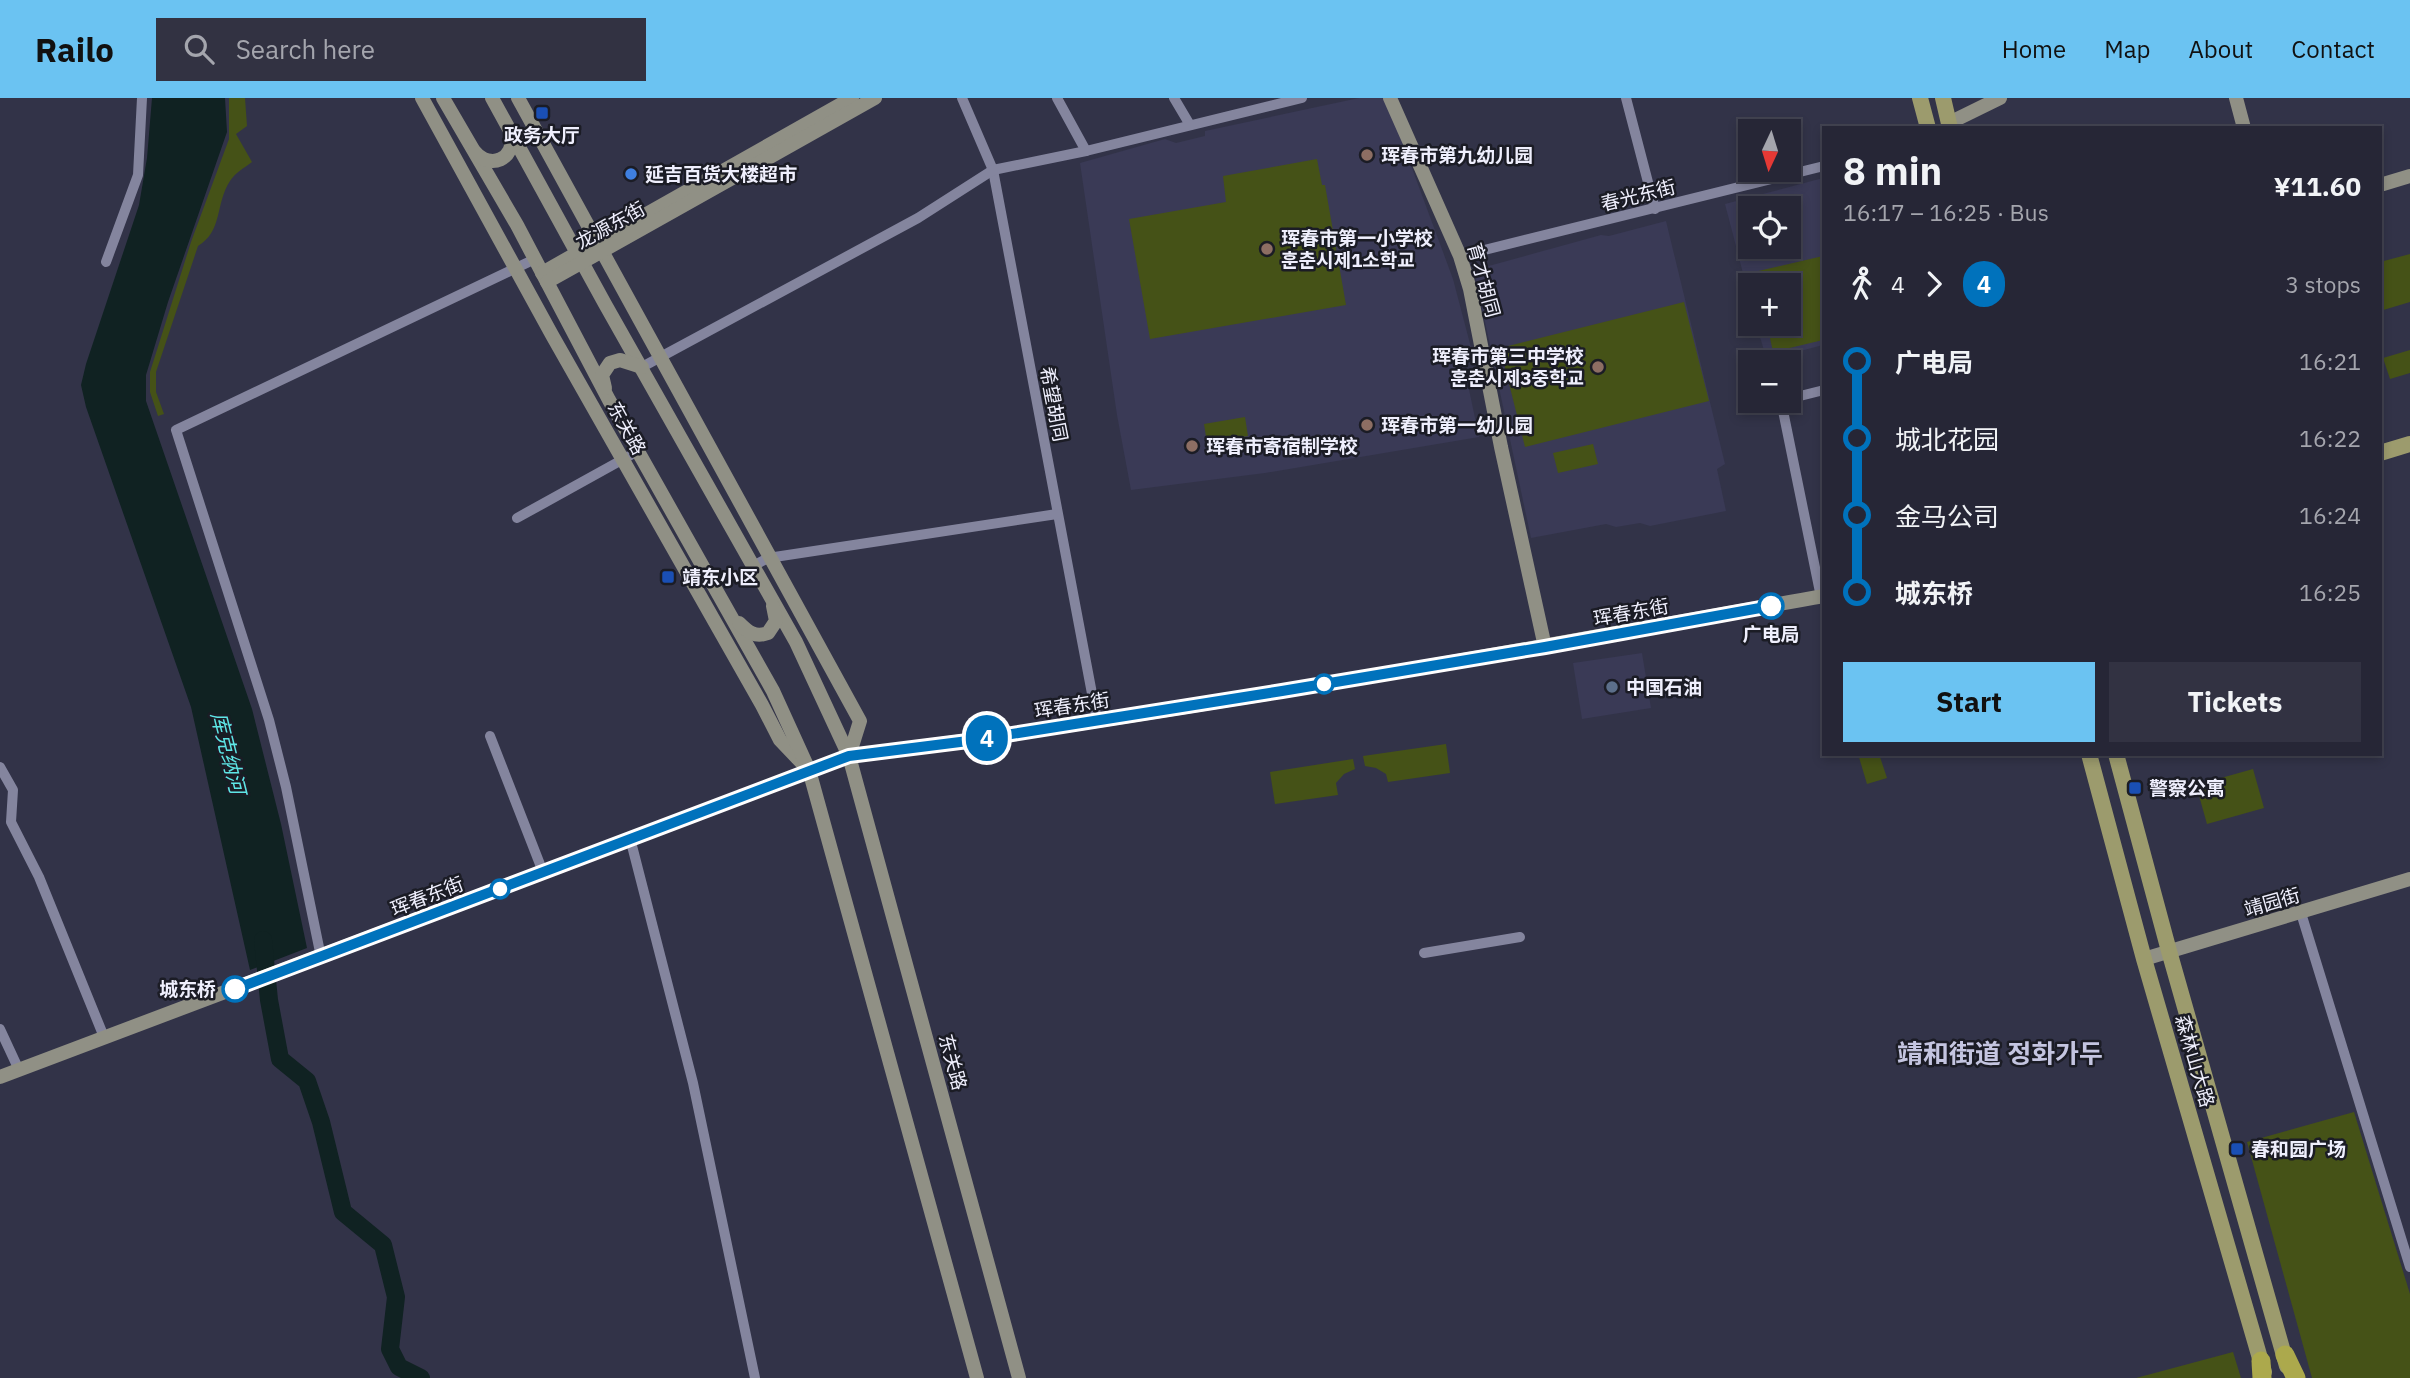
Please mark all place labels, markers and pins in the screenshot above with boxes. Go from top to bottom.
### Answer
marker: 政务大厅 [534,105,550,121]
place label: 政务大厅 [504,123,580,147]
place label: 珲春市第九幼儿园 [1381,143,1533,167]
marker: 珲春市第九幼儿园 [1359,147,1375,163]
place label: 延吉百货大楼超市 [645,162,797,186]
marker: 延吉百货大楼超市 [623,166,639,182]
place label: 珲春市第一小学校 훈춘시제1소학교 [1281,226,1433,272]
marker: 珲春市第一小学校 훈춘시제1소학교 [1259,241,1275,257]
place label: 珲春市第三中学校 훈춘시제3중학교 [1432,344,1584,390]
marker: 珲春市第三中学校 훈춘시제3중학교 [1590,359,1606,375]
place label: 珲春市第一幼儿园 [1381,413,1533,437]
marker: 珲春市第一幼儿园 [1359,417,1375,433]
place label: 珲春市寄宿制学校 [1206,434,1358,458]
marker: 珲春市寄宿制学校 [1184,438,1200,454]
place label: 靖东小区 [682,565,758,589]
marker: 靖东小区 [660,569,676,585]
marker: 广电局 [1758,593,1784,619]
place label: 广电局 [1742,622,1800,646]
unlabelled marker [1314,674,1334,694]
place label: 中国石油 [1626,675,1702,699]
marker: 中国石油 [1604,679,1620,695]
place label: 警察公寓 [2149,776,2225,800]
marker: 警察公寓 [2127,780,2143,796]
unlabelled marker [490,879,510,899]
marker: 城东桥 [222,976,248,1002]
place label: 城东桥 [159,977,216,1001]
place label: 春和园广场 [2251,1137,2346,1161]
marker: 春和园广场 [2229,1141,2245,1157]

